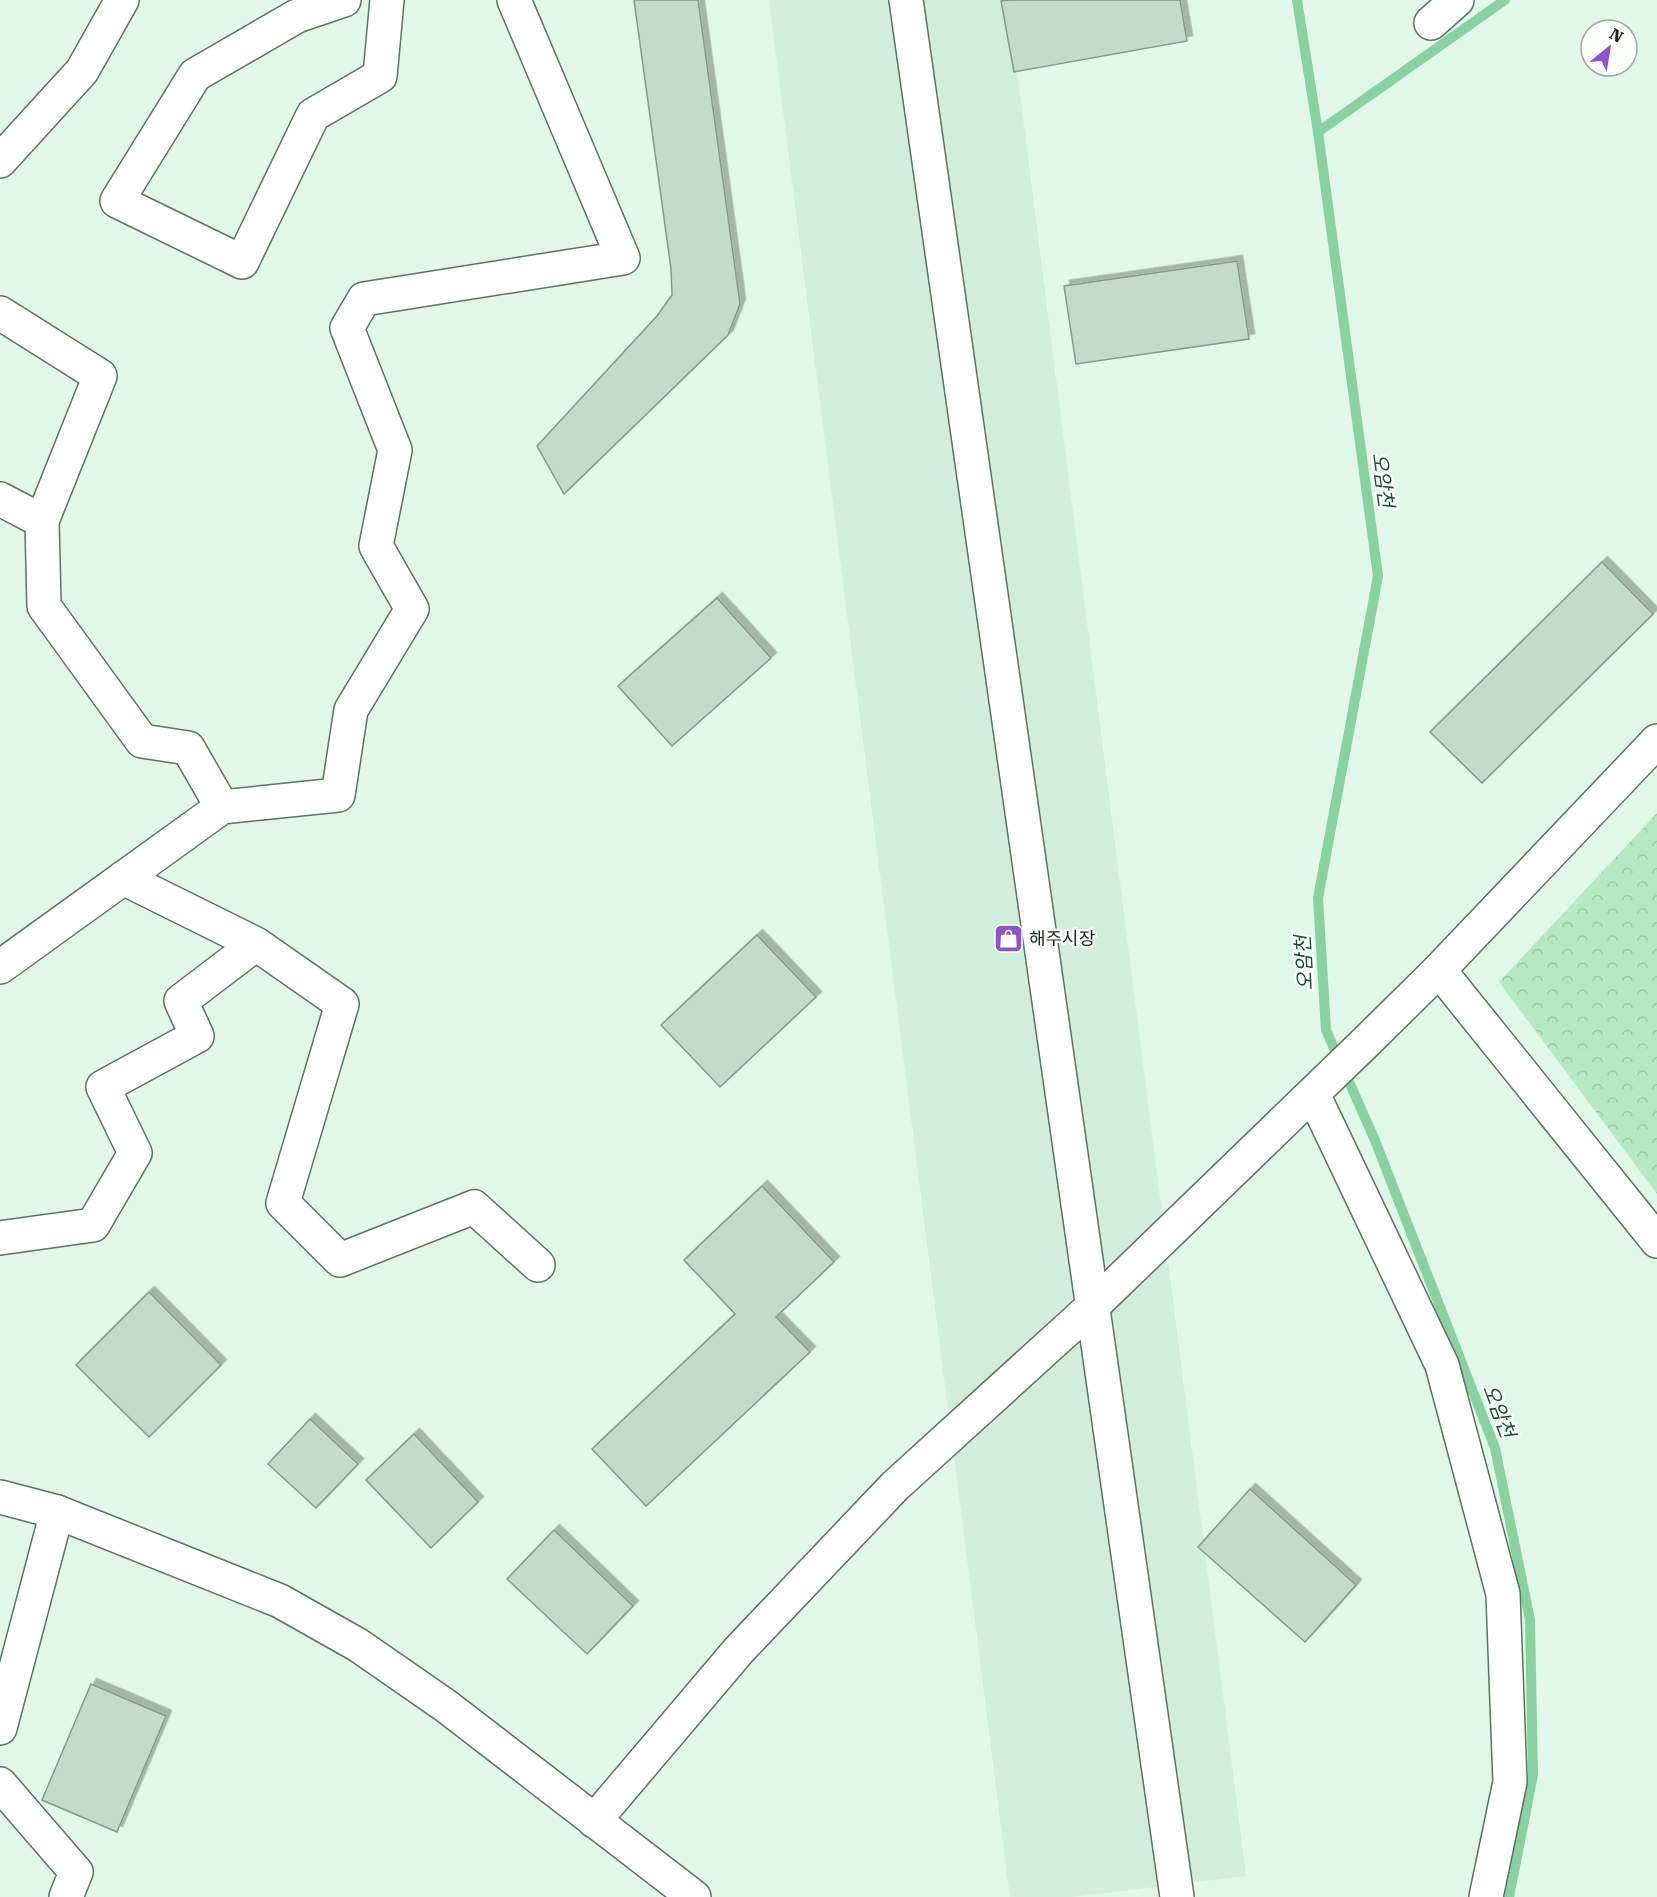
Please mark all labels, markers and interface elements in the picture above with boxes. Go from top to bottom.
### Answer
north arrow [1579,18,1639,78]
text: N [1606,24,1626,47]
water label: 오암천 [1367,451,1399,512]
shop icon: 해주시장 [992,922,1024,954]
place label: 해주시장 [1029,928,1095,949]
water label: 오암천 [1290,932,1317,991]
water label: 오암천 [1478,1381,1521,1443]

